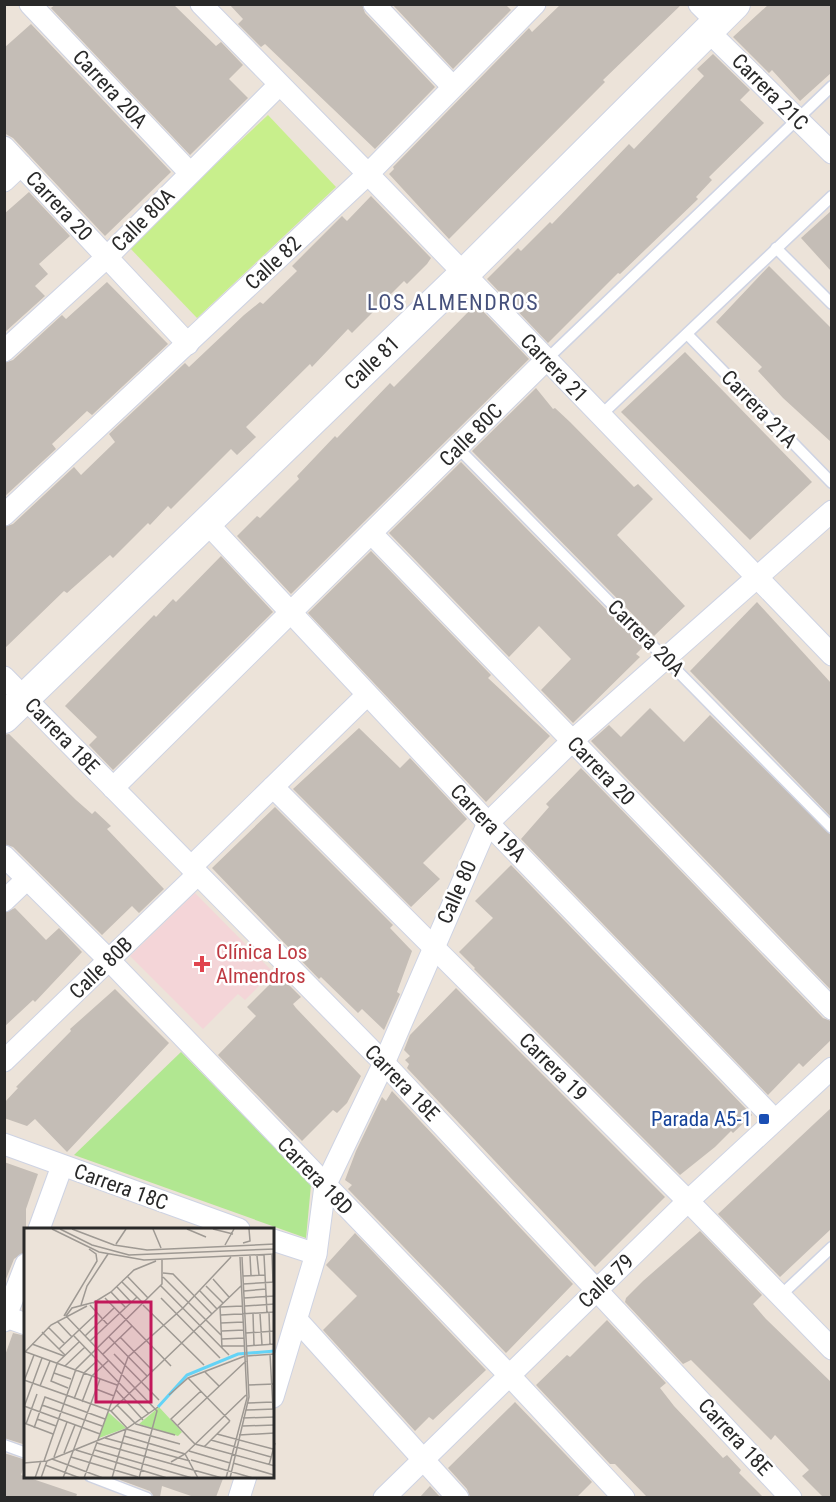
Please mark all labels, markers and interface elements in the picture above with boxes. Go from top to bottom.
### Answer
street label: Carrera 20A [68,45,152,133]
street label: Carrera 21C [727,49,813,135]
street label: Carrera 20 [21,166,97,246]
street label: Calle 80A [107,184,179,256]
street label: Calle 82 [240,231,306,295]
district label: LOS ALMENDROS [367,290,539,315]
street label: Carrera 21 [515,329,593,407]
street label: Calle 81 [340,331,404,395]
street label: Carrera 21A [716,365,802,453]
street label: Calle 80C [435,399,507,471]
street label: Carrera 20A [603,595,689,681]
street label: Carrera 18E [20,693,104,779]
street label: Carrera 20 [562,732,640,810]
street label: Carrera 19A [445,779,531,867]
street label: Calle 80 [432,857,482,927]
street label: Calle 80B [64,932,138,1004]
place label: Clínica Los Almendros [216,940,307,988]
marker: Clínica Los Almendros [193,955,211,973]
street label: Carrera 19 [514,1028,592,1106]
street label: Carrera 18E [360,1040,444,1126]
place label: Parada A5-1 [651,1107,752,1131]
marker: Parada A5-1 [757,1112,771,1126]
street label: Carrera 18D [272,1132,358,1220]
street label: Carrera 18C [71,1159,171,1215]
inset map [24,1228,274,1478]
street label: Calle 79 [574,1249,638,1313]
street label: Carrera 18E [693,1394,777,1480]

